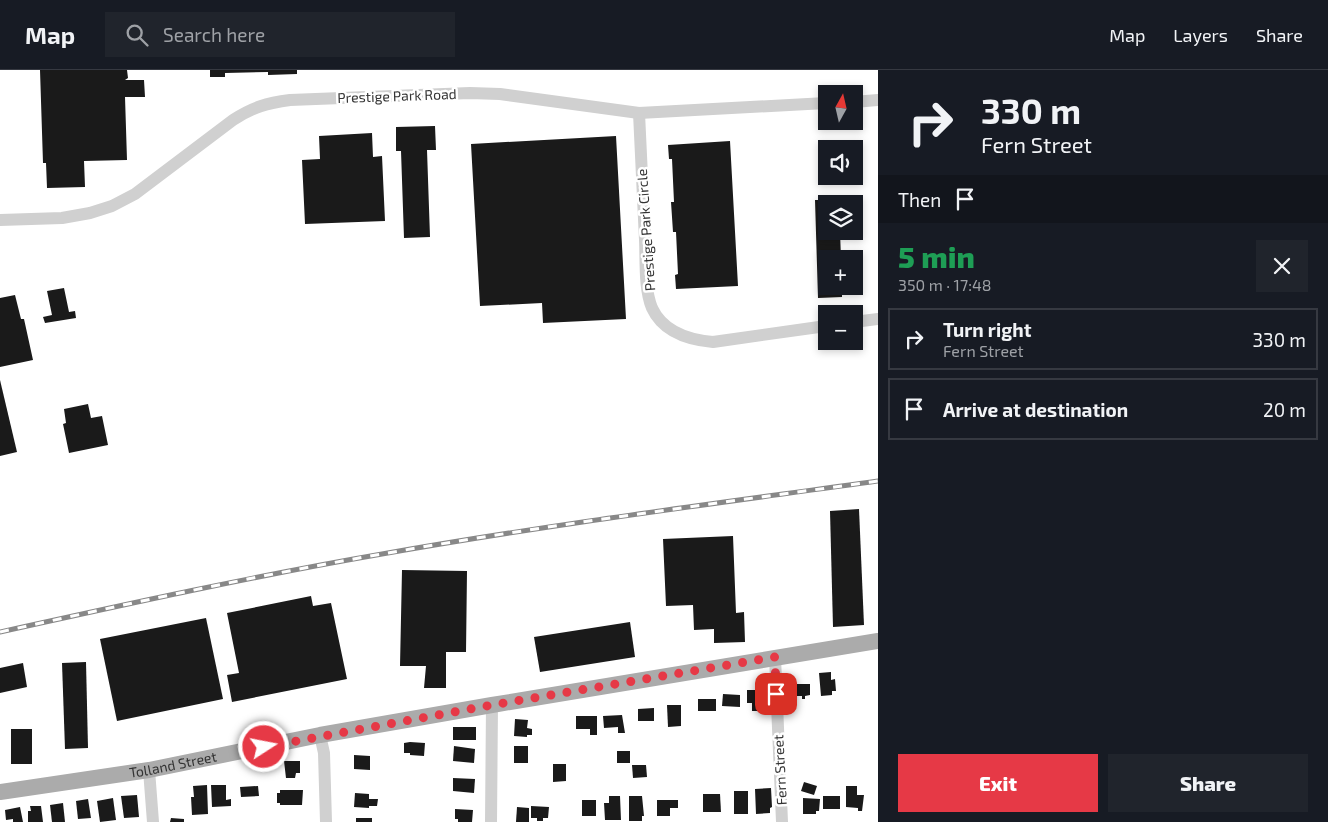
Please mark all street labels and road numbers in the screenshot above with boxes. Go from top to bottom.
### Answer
street label: Prestige Park Road [337,85,457,106]
street label: Prestige Park Circle [633,168,658,292]
street label: Fern Street [769,734,790,806]
street label: Tolland Street [128,747,218,781]

